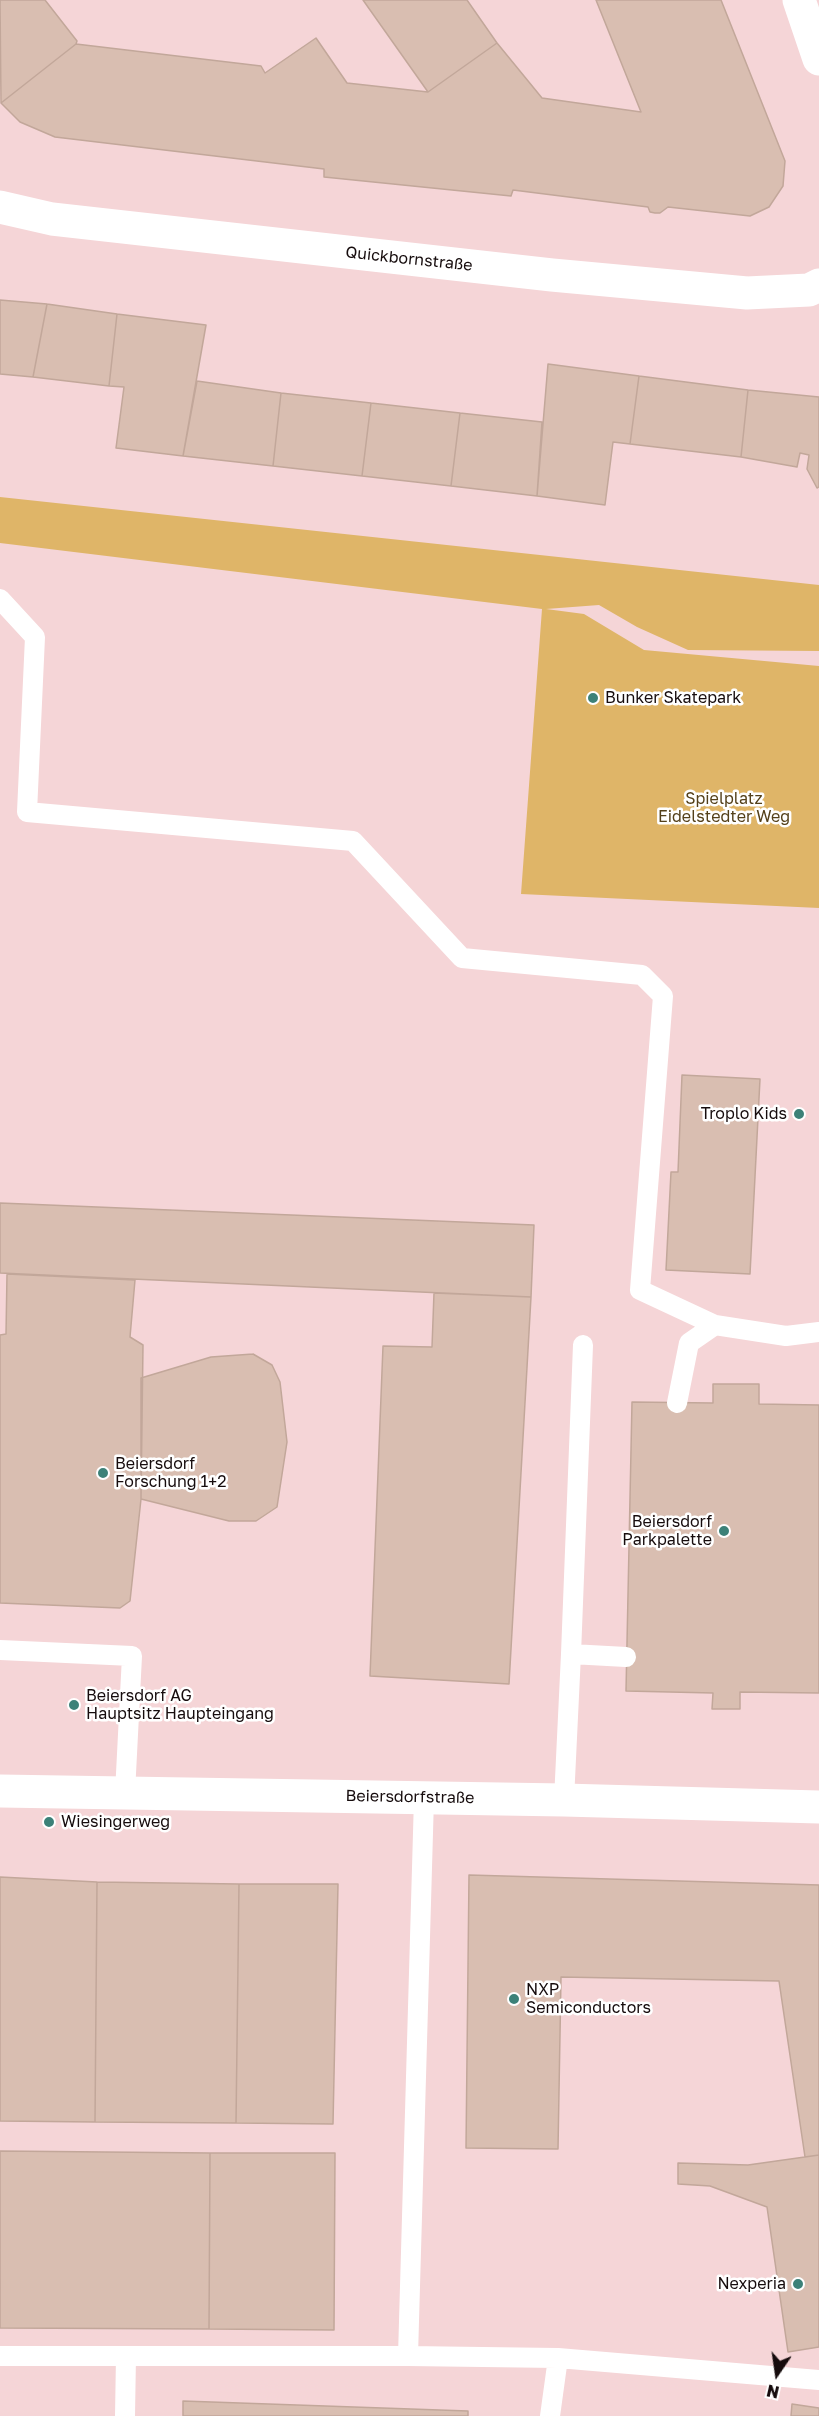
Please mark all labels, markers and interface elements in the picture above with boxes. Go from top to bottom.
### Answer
street label: Quickbornstraße [345,243,473,275]
place label: Bunker Skatepark [605,688,741,708]
marker: Bunker Skatepark [586,691,600,705]
park label: Spielplatz Eidelstedter Weg [658,789,790,827]
place label: Troplo Kids [701,1104,787,1124]
marker: Troplo Kids [792,1107,806,1121]
place label: Beiersdorf Forschung 1+2 [115,1454,226,1492]
marker: Beiersdorf Forschung 1+2 [96,1466,110,1480]
place label: Beiersdorf Parkpalette [622,1512,712,1550]
marker: Beiersdorf Parkpalette [717,1524,731,1538]
place label: Beiersdorf AG Hauptsitz Haupteingang [86,1686,274,1724]
marker: Beiersdorf AG Hauptsitz Haupteingang [67,1698,81,1712]
street label: Beiersdorfstraße [345,1786,475,1808]
place label: Wiesingerweg [61,1812,170,1832]
marker: Wiesingerweg [42,1815,56,1829]
place label: NXP Semiconductors [526,1980,651,2018]
marker: NXP Semiconductors [507,1992,521,2006]
place label: Nexperia [717,2274,786,2294]
marker: Nexperia [791,2277,805,2291]
north arrow [747,2344,807,2404]
text: N [765,2380,781,2403]

